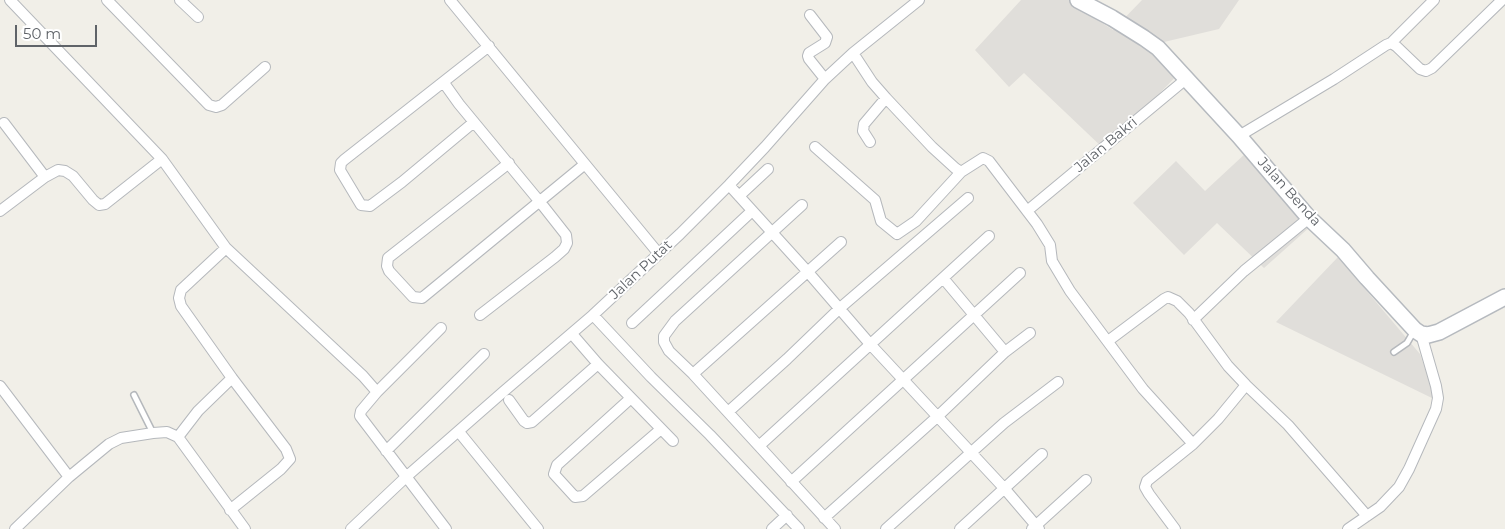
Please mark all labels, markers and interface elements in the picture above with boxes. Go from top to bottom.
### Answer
scale bar [18,15,100,47]
text: 50 m [23,24,61,43]
street label: Jalan Bakri [1071,114,1141,176]
street label: Jalan Benda [1254,154,1324,230]
street label: Jalan Putat [606,237,676,303]

